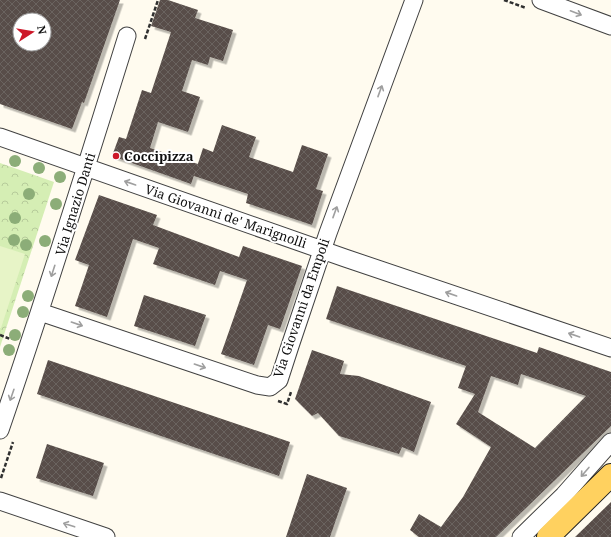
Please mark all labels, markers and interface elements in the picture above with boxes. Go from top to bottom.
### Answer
one-way arrow [570,10,582,18]
north arrow [12,12,52,52]
text: N [34,24,51,36]
one-way arrow [377,85,385,97]
place label: Coccipizza [124,147,194,165]
street label: Via Ignazio Danti [51,150,99,258]
marker: Coccipizza [111,151,121,161]
one-way arrow [124,178,136,186]
street label: Via Giovanni de' Marignolli [143,180,309,252]
one-way arrow [332,206,339,219]
street label: Via Giovanni da Empoli [269,236,333,380]
one-way arrow [49,265,57,277]
one-way arrow [445,290,458,297]
one-way arrow [71,321,83,329]
one-way arrow [568,331,580,339]
one-way arrow [194,363,207,370]
one-way arrow [8,388,15,401]
one-way arrow [581,466,590,477]
one-way arrow [64,520,76,528]

